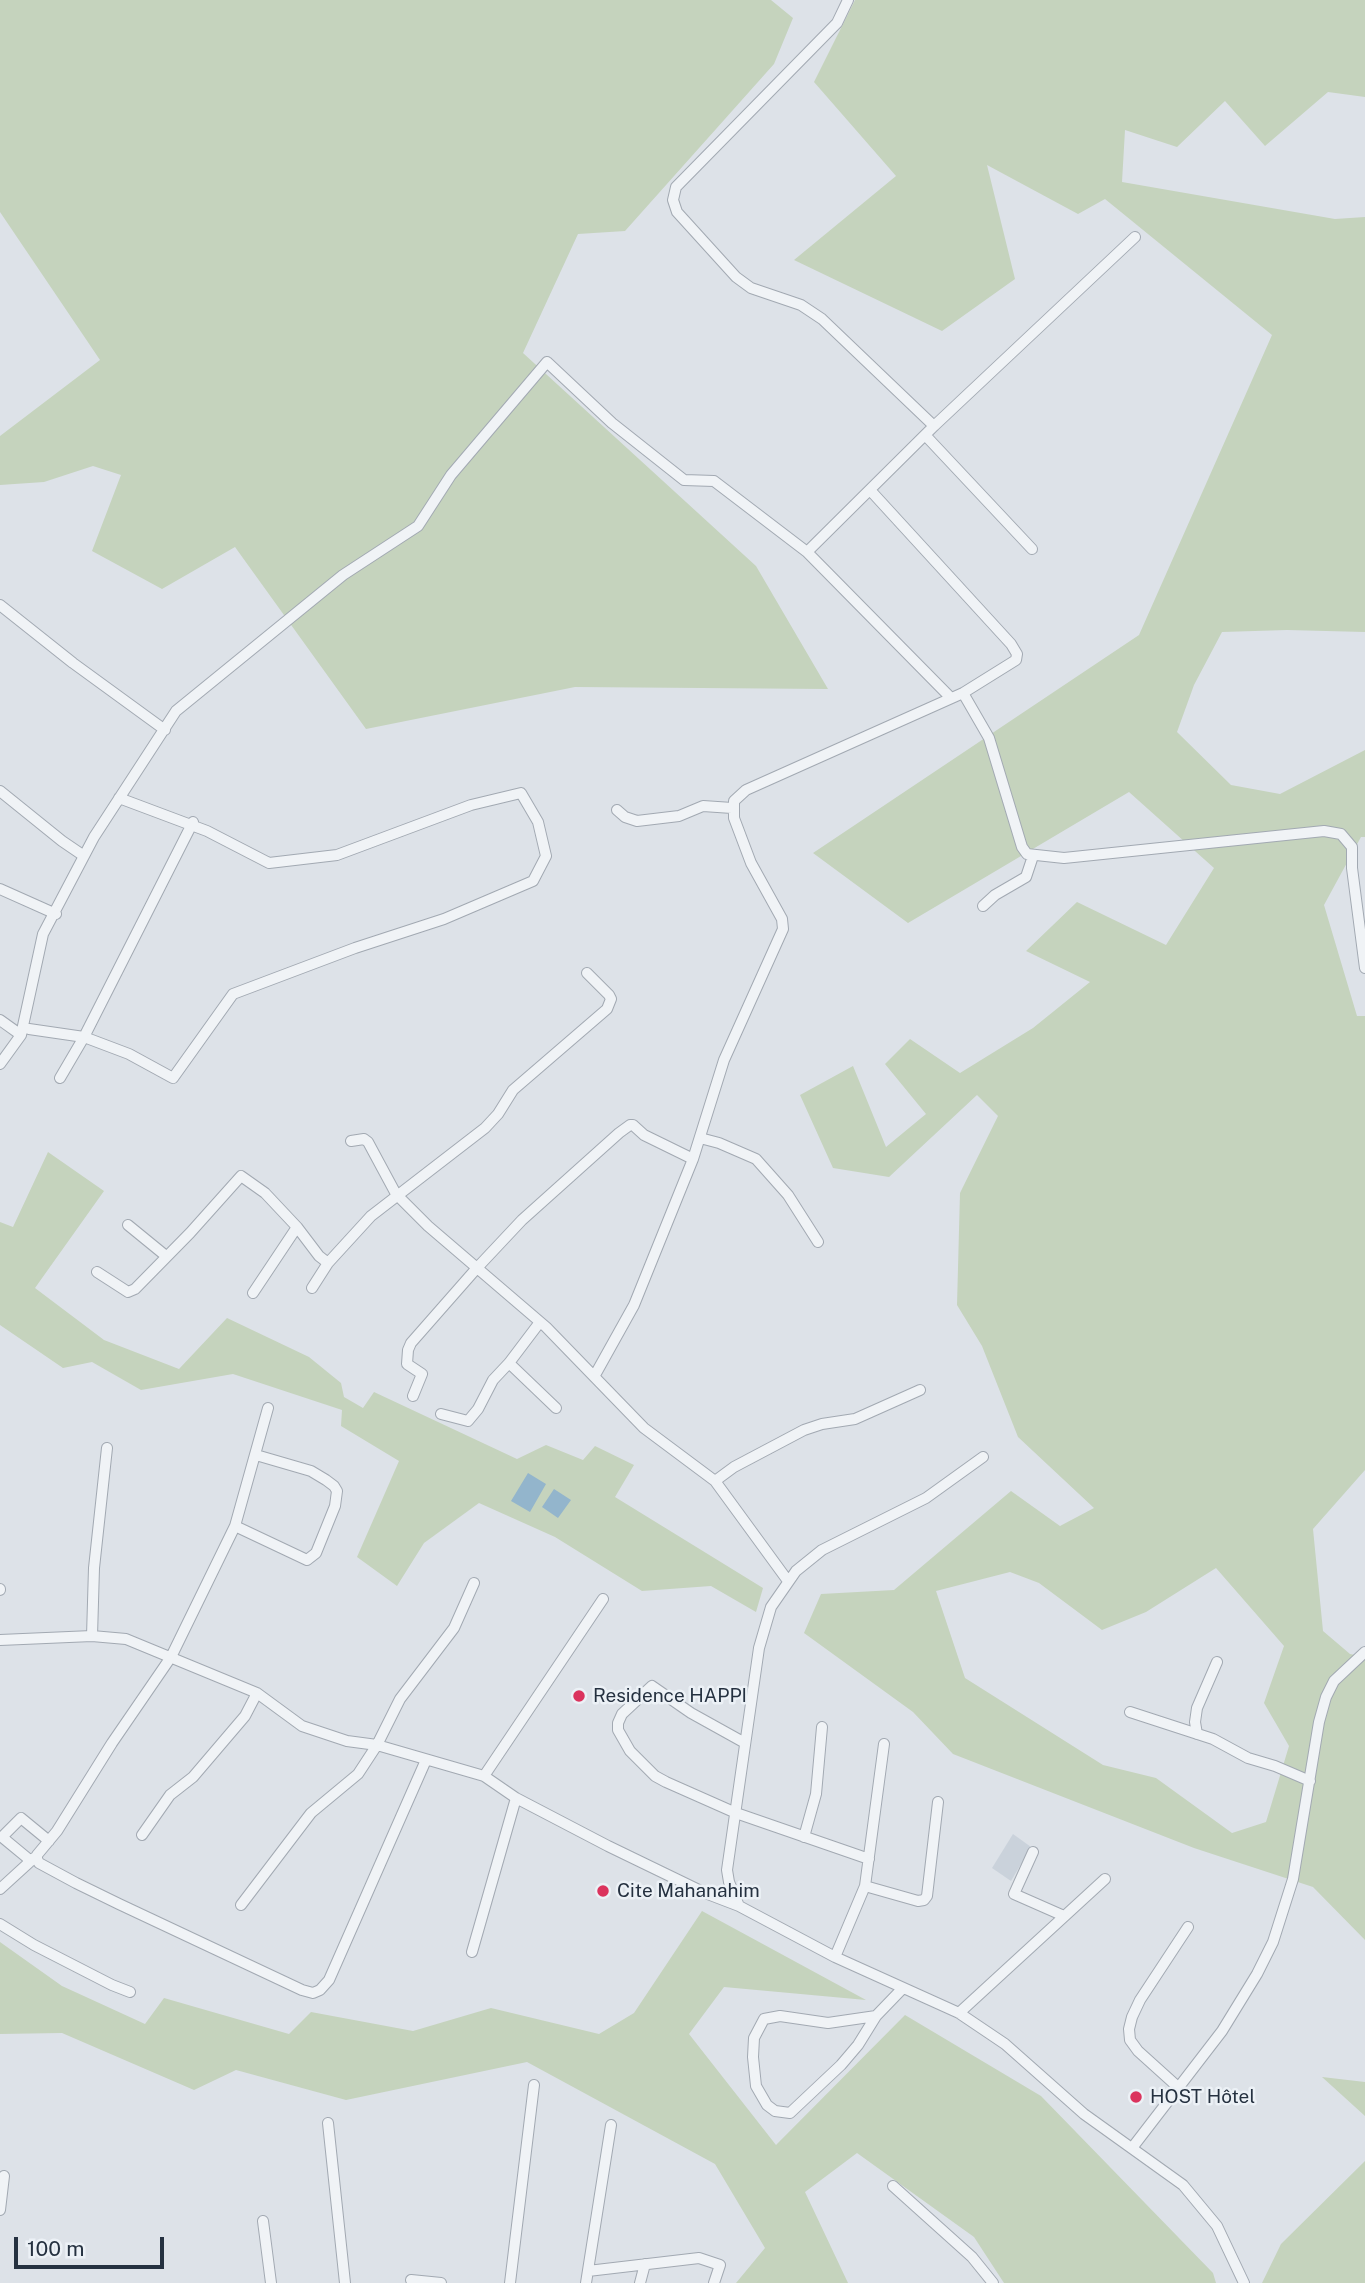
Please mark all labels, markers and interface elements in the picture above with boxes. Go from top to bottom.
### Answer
place label: Residence HAPPI [593,1685,747,1707]
marker: Residence HAPPI [571,1688,587,1704]
place label: Cite Mahanahim [617,1880,760,1902]
marker: Cite Mahanahim [595,1883,611,1899]
place label: HOST Hôtel [1150,2086,1255,2108]
marker: HOST Hôtel [1128,2089,1144,2105]
scale bar [18,2224,168,2268]
text: 100 m [27,2236,84,2261]

